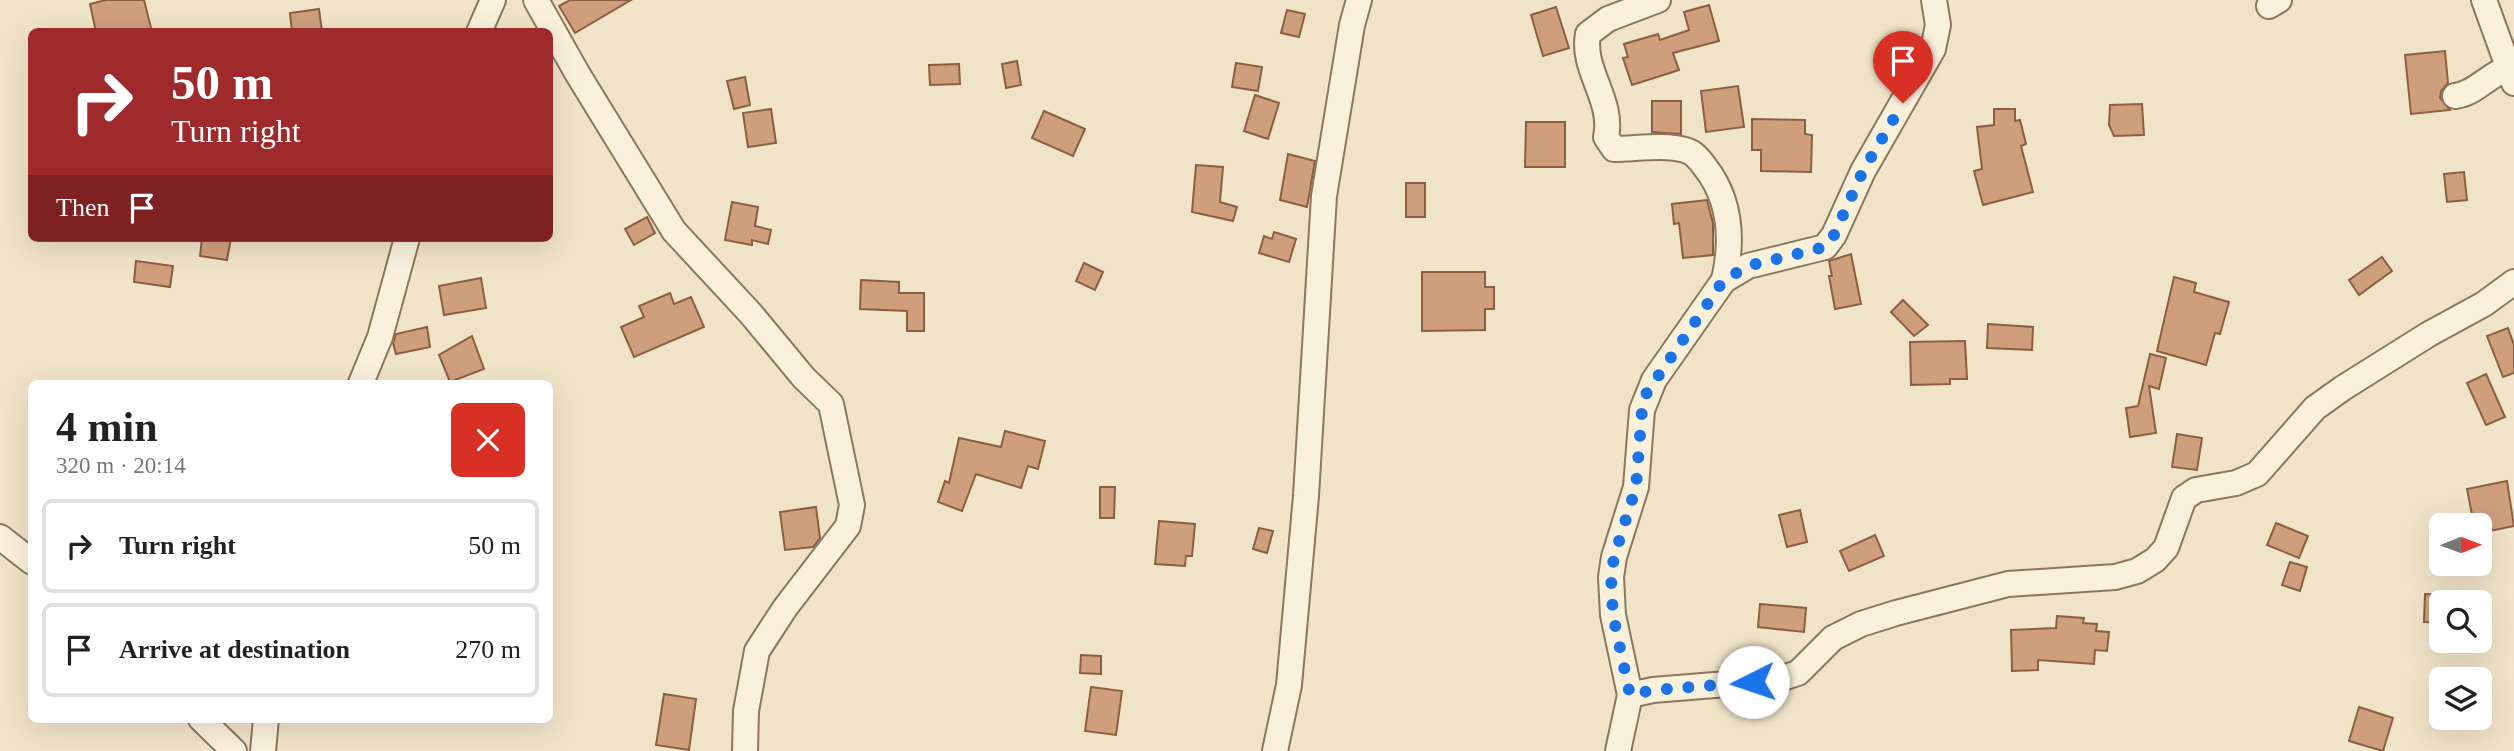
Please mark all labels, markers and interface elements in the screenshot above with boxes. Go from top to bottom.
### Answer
pin [1873,31,1933,103]
icon: arrive [1884,42,1922,80]
text: 50 m [171,55,273,110]
icon: right [56,56,147,147]
text: Turn right [171,113,301,149]
icon: arrive [123,189,161,227]
text: Then [56,193,109,222]
button: close [451,403,525,477]
text: 4 min [56,404,158,450]
text: 320 m · 20:14 [56,453,186,478]
north arrow [2429,513,2492,576]
map controls [2429,513,2492,730]
icon: right [60,527,98,565]
text: Turn right [119,531,236,560]
text: 50 m [468,531,521,560]
button: search [2429,590,2492,653]
icon: arrive [60,631,98,669]
text: Arrive at destination [119,635,350,664]
text: 270 m [455,635,521,664]
position arrow [1716,645,1790,719]
button: layers [2429,667,2492,730]

